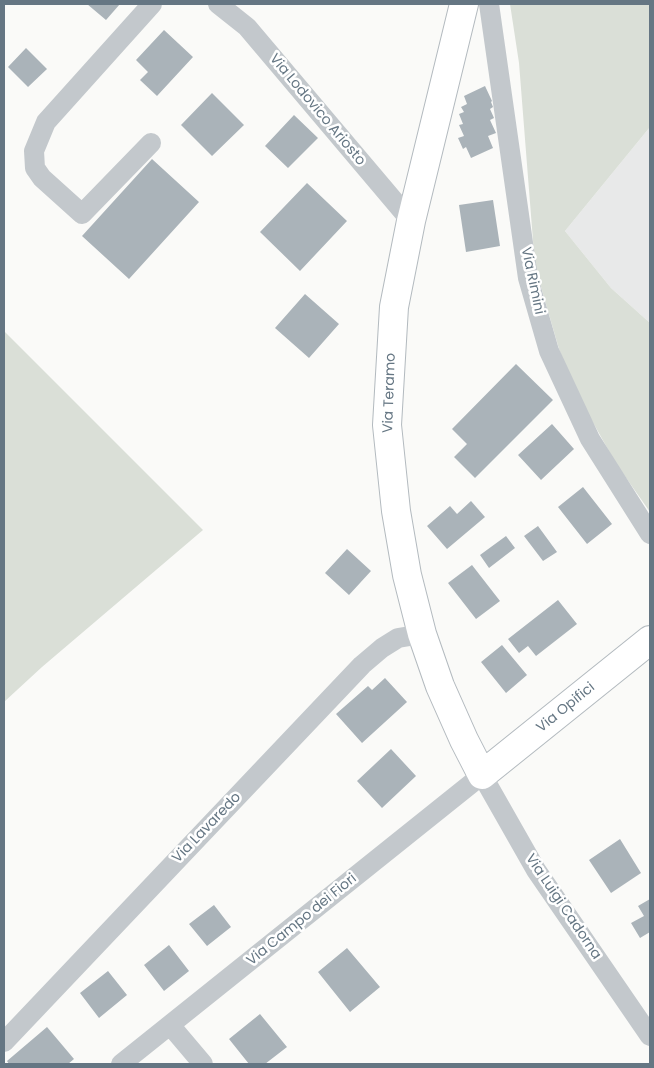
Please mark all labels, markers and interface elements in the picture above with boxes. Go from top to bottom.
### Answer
street label: Via Lodovico Ariosto [265,51,369,169]
street label: Via Rimini [517,246,547,316]
street label: Via Teramo [380,353,400,433]
street label: Via Opifici [534,679,598,737]
street label: Via Lavaredo [169,789,245,867]
street label: Via Luigi Cadorna [521,851,605,963]
street label: Via Campo dei Fiori [244,871,360,969]

